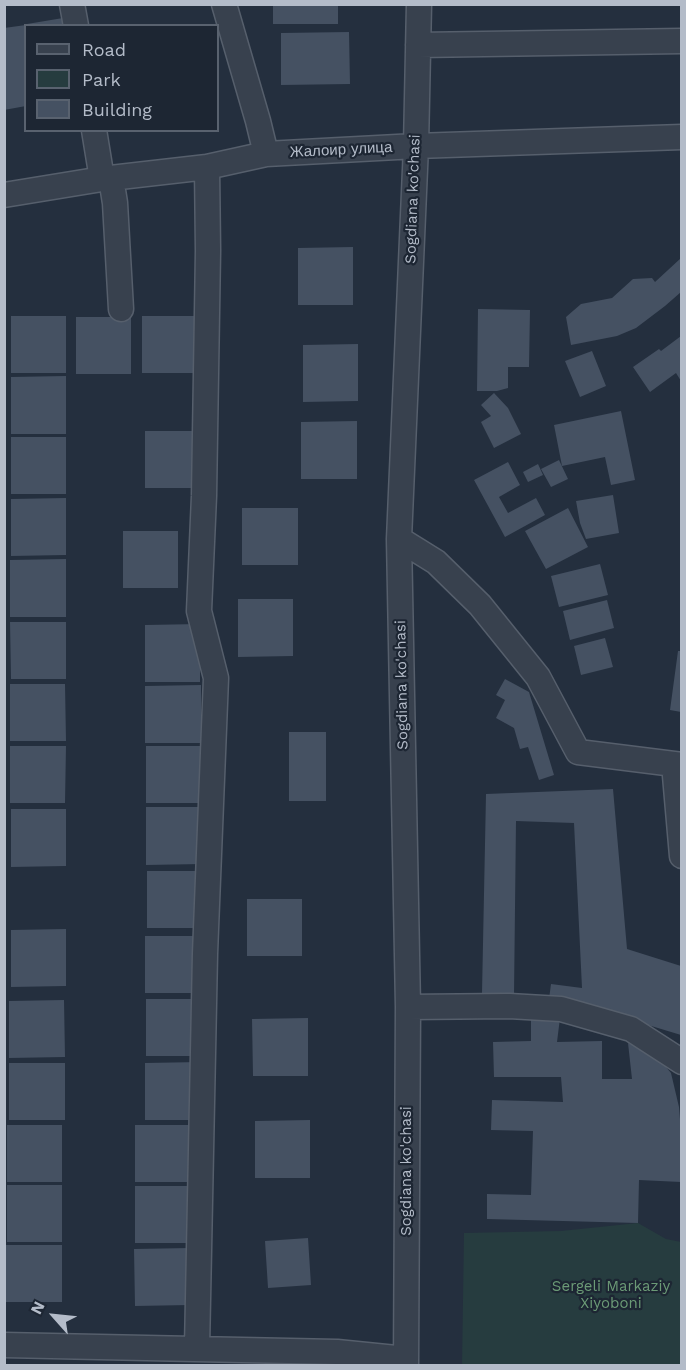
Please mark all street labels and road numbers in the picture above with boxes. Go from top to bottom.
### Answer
street label: Sogdiana ko'chasi [402,134,424,264]
street label: Жалоир улица [289,138,393,162]
street label: Sogdiana ko'chasi [392,620,412,750]
street label: Sogdiana ko'chasi [398,1106,416,1236]

